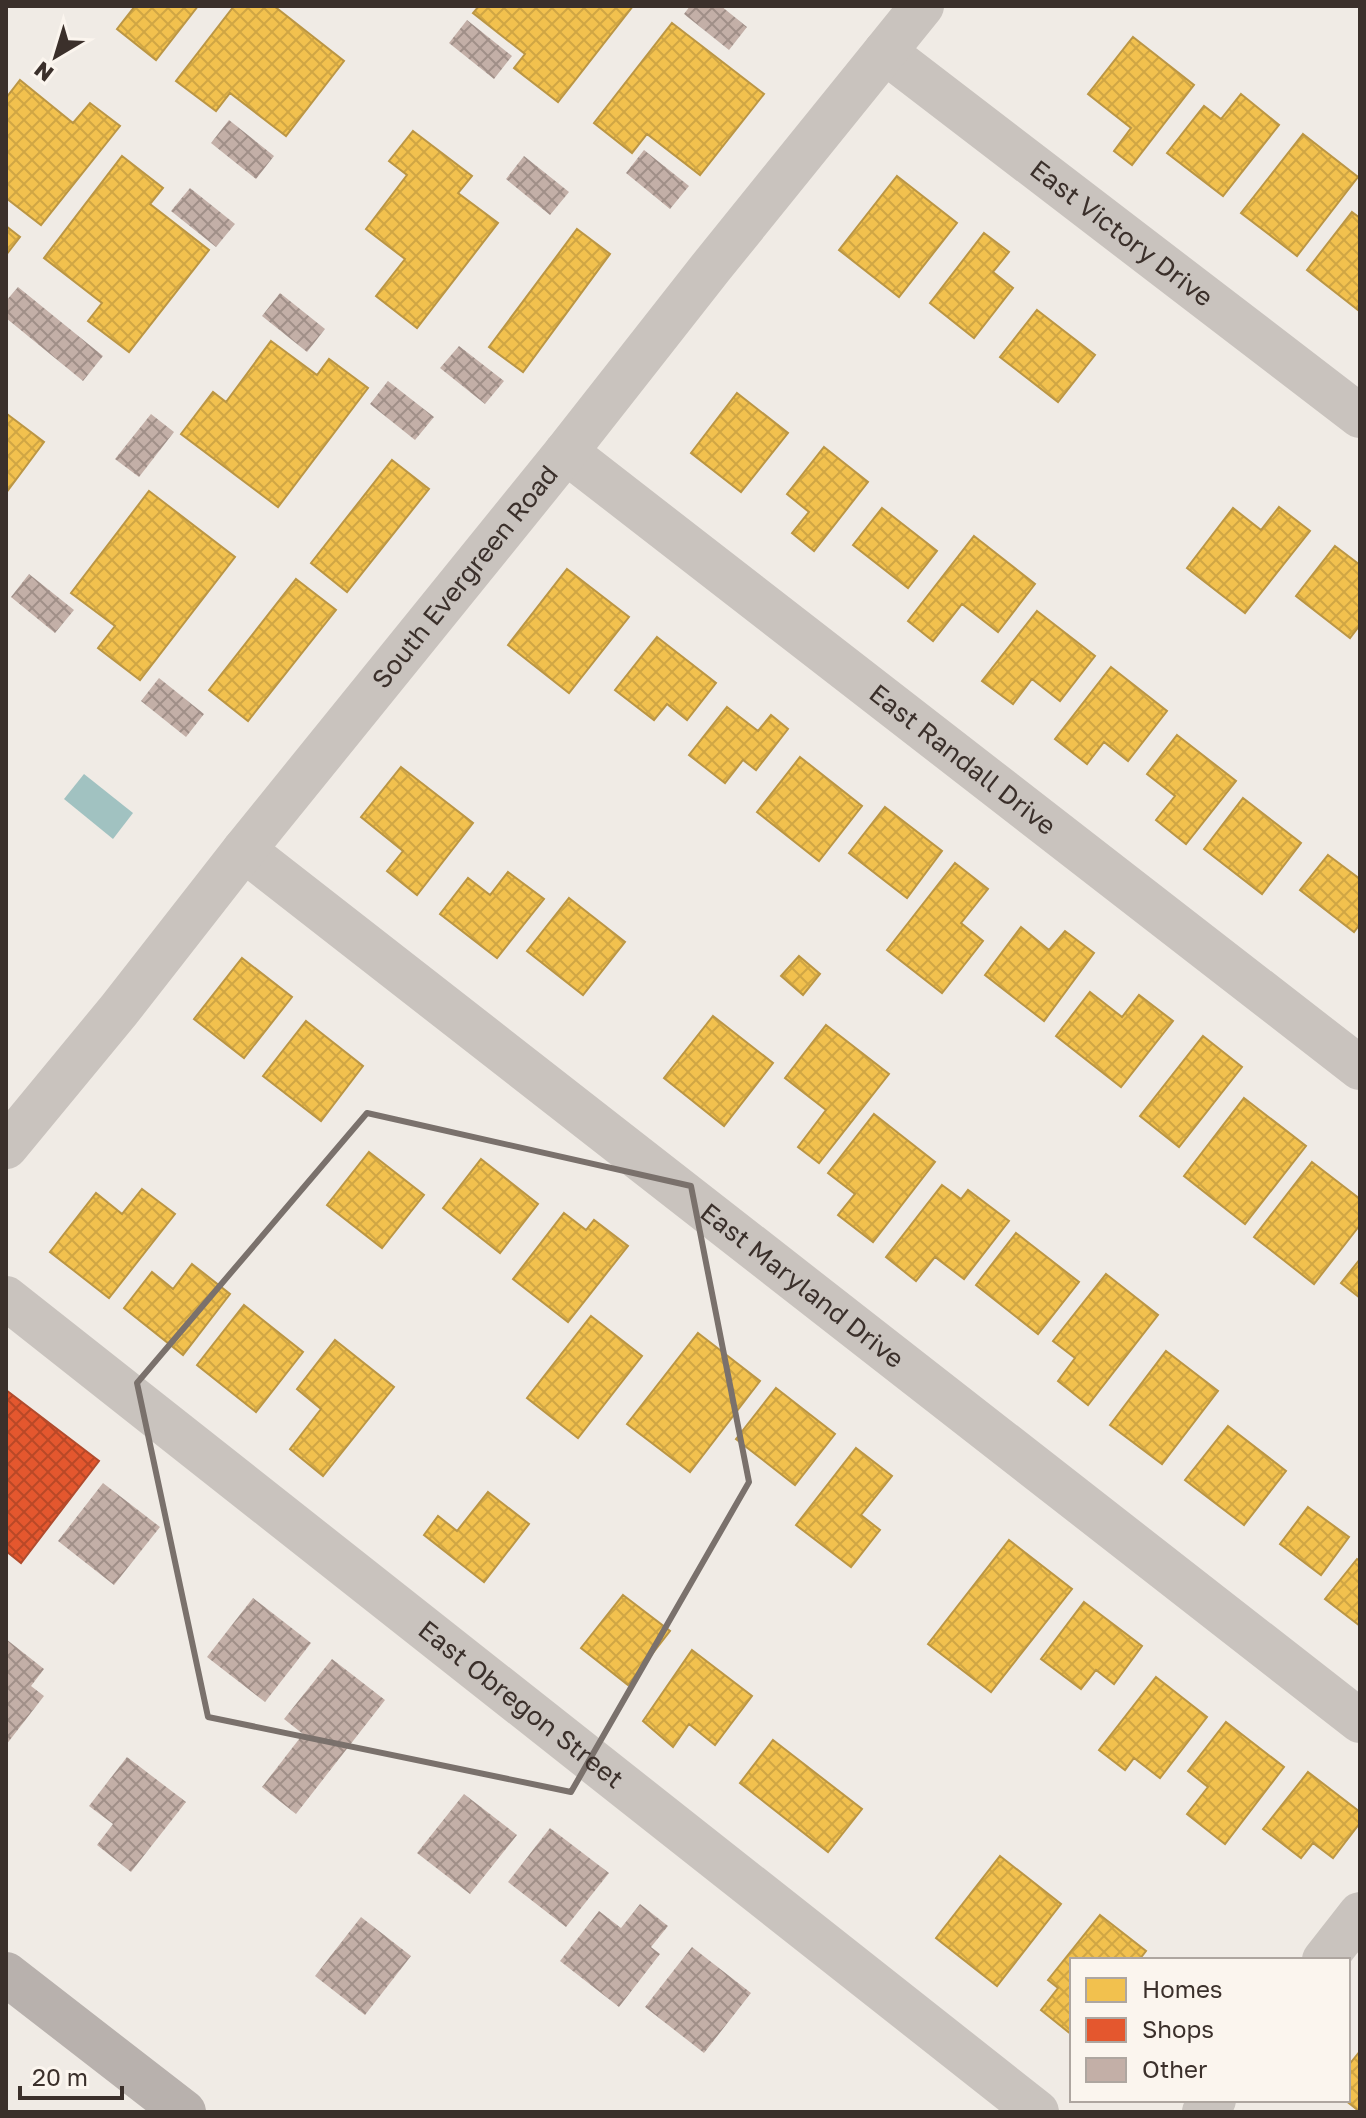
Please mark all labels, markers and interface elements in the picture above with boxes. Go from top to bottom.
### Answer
north arrow [16,16,96,96]
text: N [28,56,58,88]
street label: East Victory Drive [1024,153,1219,313]
street label: South Evergreen Road [365,459,564,694]
street label: East Randall Drive [864,677,1062,841]
street label: East Maryland Drive [695,1196,910,1374]
street label: East Obregon Street [413,1614,630,1794]
legend [1070,1958,1350,2102]
text: Homes [1142,1974,1223,2003]
text: Shops [1142,2014,1214,2043]
scale bar [20,2050,122,2100]
text: Other [1142,2054,1207,2083]
text: 20 m [32,2062,88,2091]

